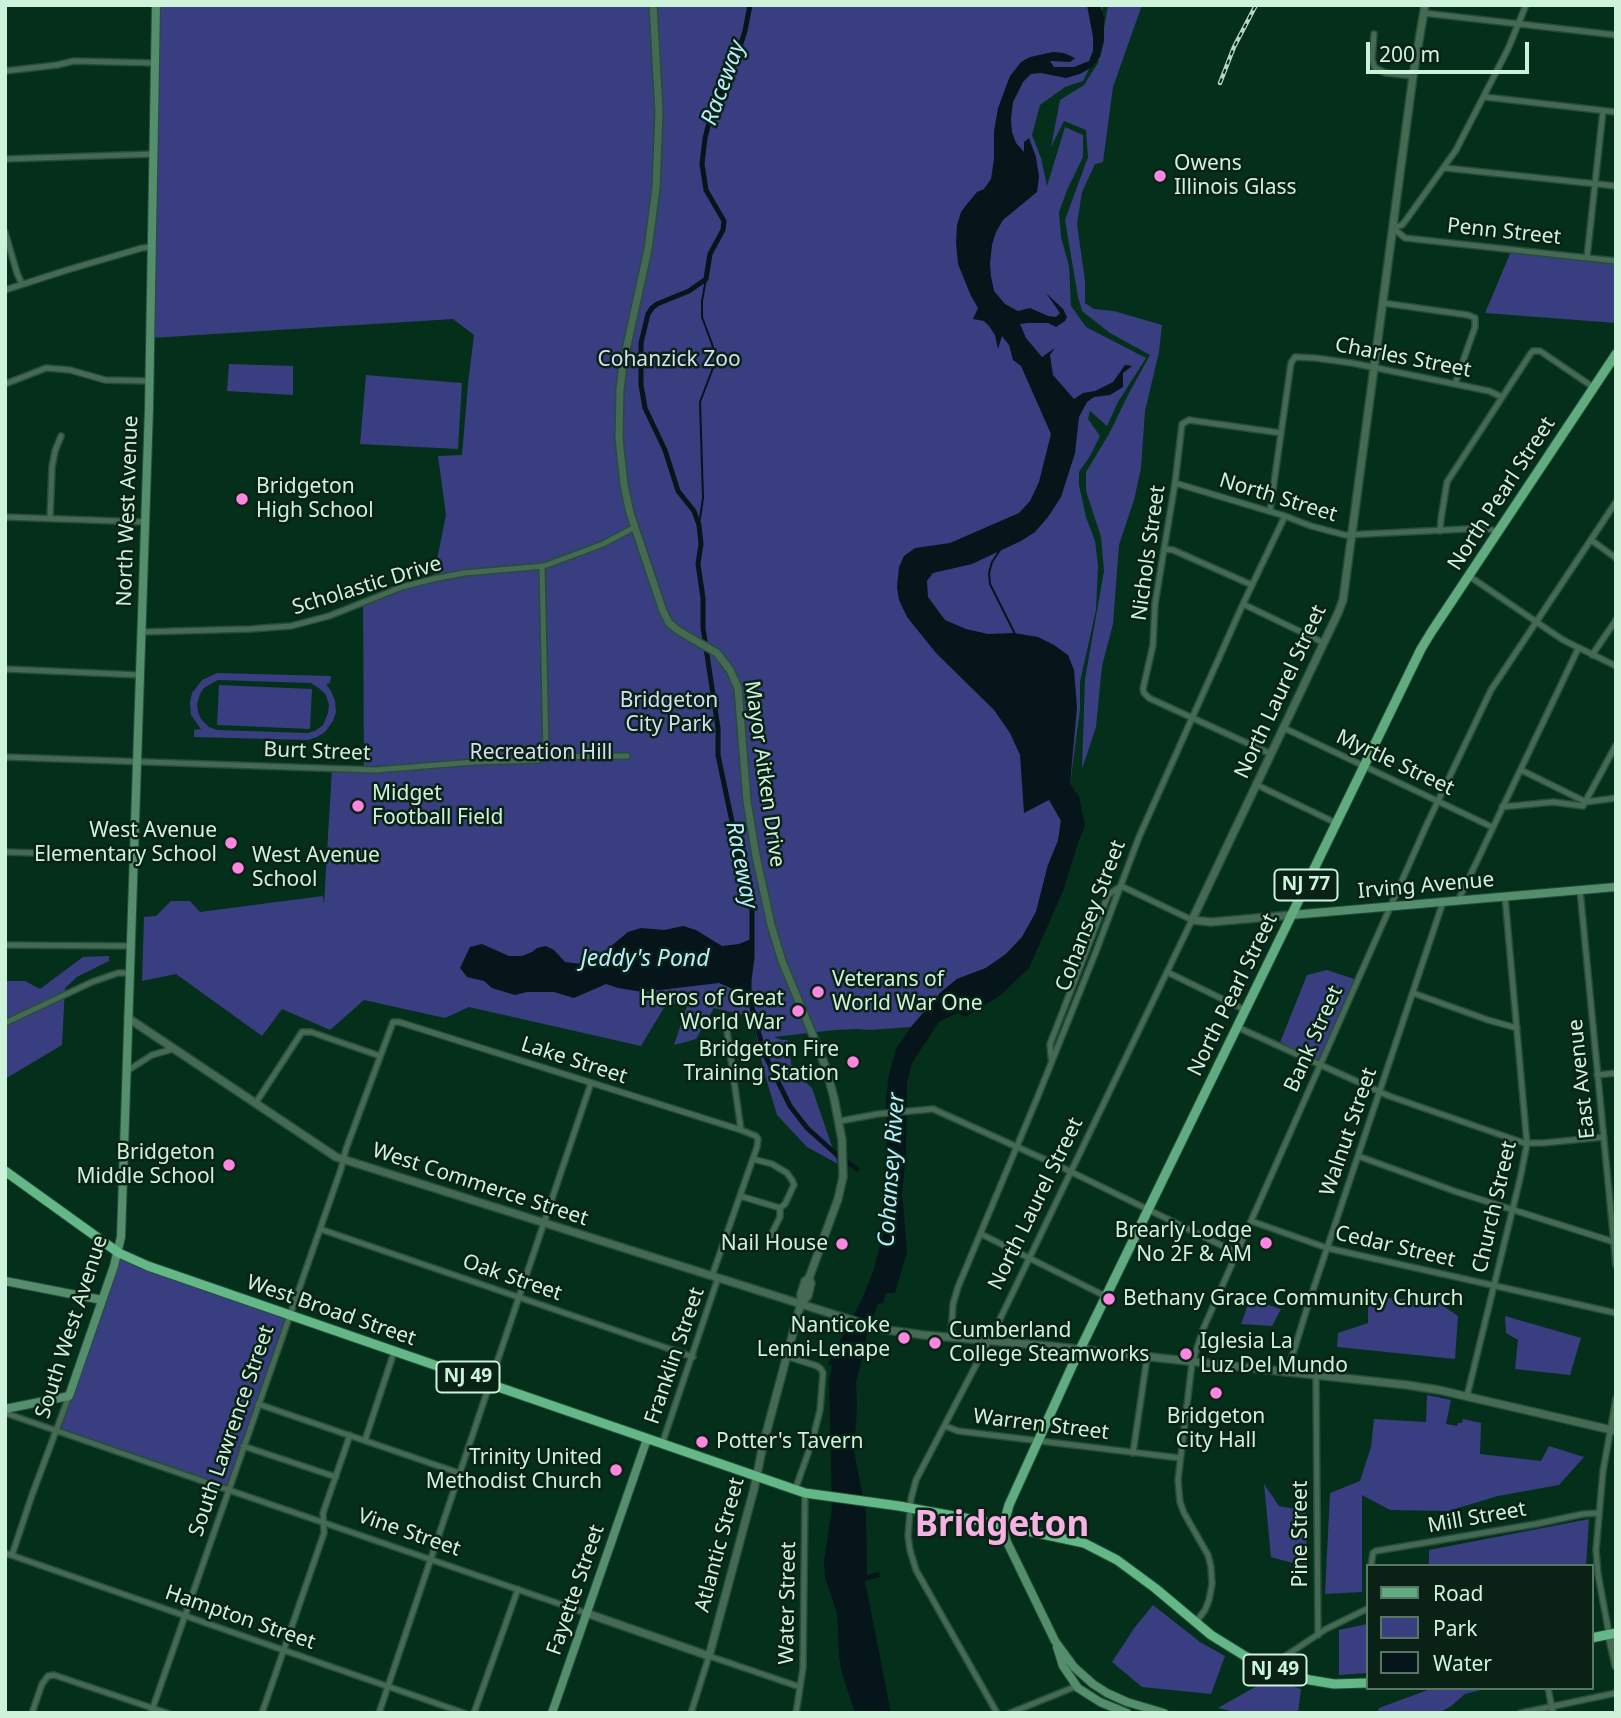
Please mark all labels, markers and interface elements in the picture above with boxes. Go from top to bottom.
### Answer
scale bar [1369,28,1532,72]
water label: Raceway [696,37,752,129]
text: 200 m [1379,40,1440,68]
place label: Owens Illinois Glass [1174,151,1297,201]
marker: Owens Illinois Glass [1152,168,1168,184]
street label: Penn Street [1446,213,1562,251]
street label: Charles Street [1333,332,1473,384]
park label: Cohanzick Zoo [597,347,741,373]
street label: North Pearl Street [1443,413,1561,575]
street label: North West Avenue [112,415,144,607]
street label: North Street [1216,468,1340,528]
place label: Bridgeton High School [256,474,374,524]
street label: Nichols Street [1127,484,1171,622]
marker: Bridgeton High School [234,491,250,507]
street label: Scholastic Drive [289,551,445,621]
street label: North Laurel Street [1230,601,1332,783]
street label: Mayor Aitken Drive [738,679,790,869]
park label: Bridgeton City Park [620,688,718,738]
street label: Myrtle Street [1332,725,1458,801]
street label: Burt Street [263,738,371,766]
park label: Recreation Hill [470,740,612,766]
place label: Midget Football Field [372,781,503,831]
marker: Midget Football Field [350,798,366,814]
place label: West Avenue Elementary School [34,818,217,868]
water label: Raceway [719,819,763,911]
marker: West Avenue Elementary School [223,835,239,851]
street label: Cohansey Street [1051,837,1131,995]
place label: West Avenue School [252,843,380,893]
marker: West Avenue School [230,860,246,876]
street label: Irving Avenue [1357,867,1495,905]
road number: NJ 77 [1274,870,1338,900]
street label: North Pearl Street [1183,910,1283,1080]
water label: Jeddy's Pond [581,945,709,973]
place label: Veterans of World War One [832,967,983,1017]
street label: Bank Street [1279,982,1349,1096]
marker: Veterans of World War One [810,984,826,1000]
place label: Heros of Great World War [640,986,784,1036]
marker: Heros of Great World War [790,1003,806,1019]
street label: East Avenue [1563,1018,1601,1140]
street label: Lake Street [518,1032,630,1090]
place label: Bridgeton Fire Training Station [684,1037,839,1087]
marker: Bridgeton Fire Training Station [845,1054,861,1070]
street label: Walnut Street [1315,1065,1383,1199]
water label: Cohansey River [873,1092,911,1248]
street label: North Laurel Street [983,1114,1089,1294]
street label: West Commerce Street [369,1138,591,1232]
street label: Church Street [1468,1139,1522,1275]
place label: Bridgeton Middle School [77,1140,215,1190]
marker: Bridgeton Middle School [221,1157,237,1173]
place label: Brearly Lodge No 2F & AM [1115,1218,1252,1268]
street label: Cedar Street [1332,1221,1458,1273]
place label: Nail House [721,1231,828,1257]
street label: South West Avenue [31,1232,113,1422]
marker: Brearly Lodge No 2F & AM [1258,1235,1274,1251]
marker: Nail House [834,1236,850,1252]
street label: Oak Street [459,1249,565,1307]
street label: West Broad Street [243,1270,419,1352]
street label: Franklin Street [640,1284,710,1428]
place label: Bethany Grace Community Church [1123,1286,1464,1312]
marker: Bethany Grace Community Church [1101,1291,1117,1307]
place label: Nanticoke Lenni-Lenape [757,1313,890,1363]
place label: Cumberland College Steamworks [949,1318,1149,1368]
street label: South Lawrence Street [184,1322,280,1540]
place label: Iglesia La Luz Del Mundo [1200,1329,1348,1379]
marker: Nanticoke Lenni-Lenape [896,1330,912,1346]
marker: Cumberland College Steamworks [927,1335,943,1351]
marker: Iglesia La Luz Del Mundo [1178,1346,1194,1362]
road number: NJ 49 [436,1362,500,1392]
marker: Bridgeton City Hall [1208,1385,1224,1401]
street label: Warren Street [972,1404,1110,1446]
place label: Bridgeton City Hall [1167,1404,1265,1454]
place label: Potter's Tavern [716,1429,863,1455]
marker: Potter's Tavern [694,1434,710,1450]
place label: Trinity United Methodist Church [426,1445,602,1495]
marker: Trinity United Methodist Church [608,1462,624,1478]
street label: Atlantic Street [690,1475,750,1615]
street label: Pine Street [1288,1480,1314,1588]
street label: Mill Street [1426,1497,1528,1539]
street label: Vine Street [354,1504,464,1562]
district label: Bridgeton [915,1505,1089,1547]
street label: Fayette Street [542,1521,610,1659]
street label: Water Street [774,1541,802,1665]
legend [1366,1564,1593,1690]
text: Road [1433,1579,1483,1607]
street label: Hampton Street [162,1580,318,1656]
text: Park [1433,1614,1477,1642]
text: Water [1433,1649,1492,1677]
road number: NJ 49 [1244,1654,1306,1686]

